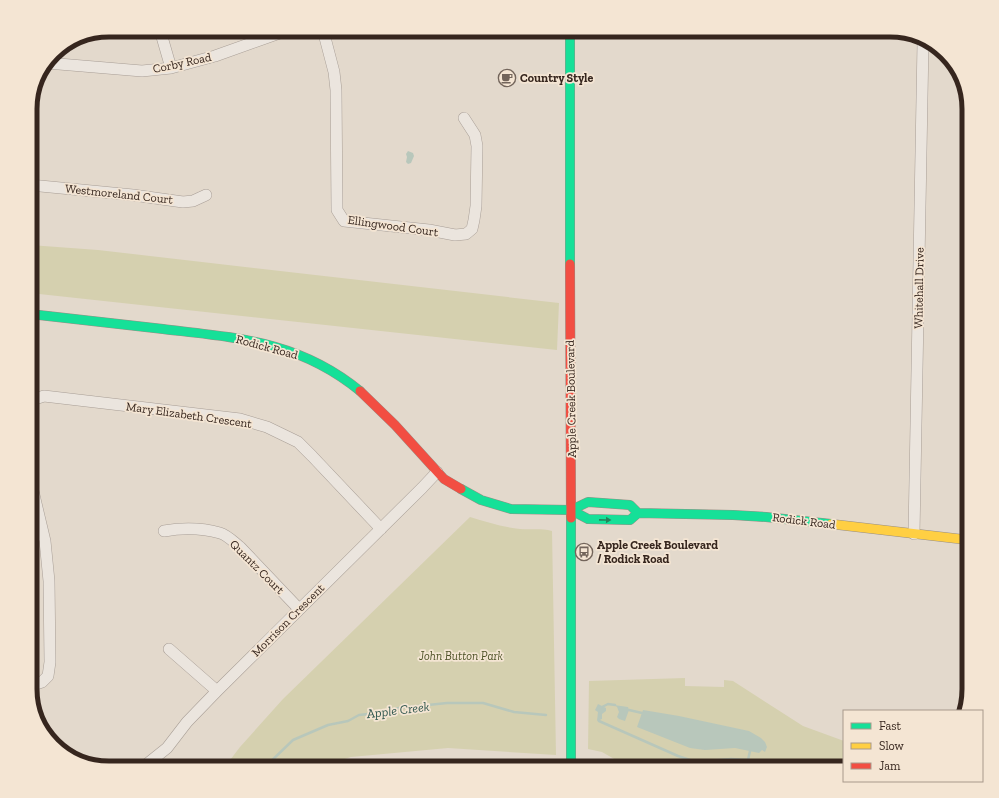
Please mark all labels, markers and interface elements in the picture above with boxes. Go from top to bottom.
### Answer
street label: Corby Road [151,50,213,76]
cafe icon: Country Style [497,68,517,88]
place label: Country Style [520,71,594,85]
street label: Westmoreland Court [64,181,174,207]
street label: Ellingwood Court [347,213,440,239]
street label: Whitehall Drive [911,247,927,329]
street label: Rodick Road [234,332,300,362]
street label: Apple Creek Boulevard [563,340,579,458]
street label: Mary Elizabeth Crescent [125,399,253,431]
street label: Rodick Road [772,510,837,532]
one-way arrow [599,516,611,523]
street label: Quantz Court [227,537,287,597]
place label: Apple Creek Boulevard / Rodick Road [597,538,718,566]
bus stop icon: Apple Creek Boulevard / Rodick Road [574,542,594,562]
street label: Morrison Crescent [249,580,328,659]
park label: John Button Park [418,649,504,663]
water label: Apple Creek [365,699,430,721]
legend [843,710,983,782]
text: Fast [879,719,902,733]
text: Slow [879,739,905,753]
text: Jam [879,759,901,773]

